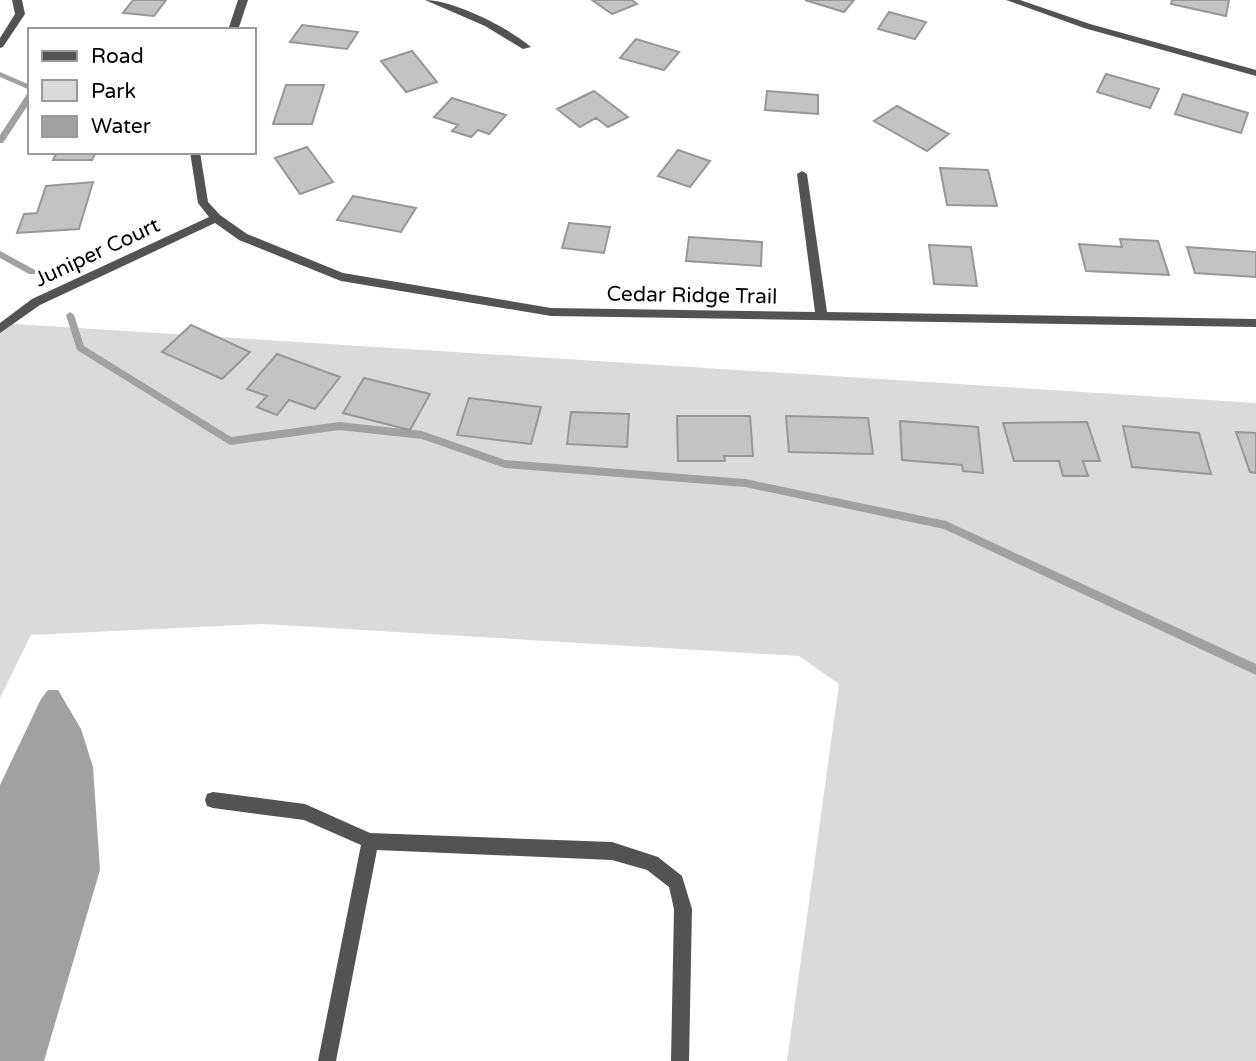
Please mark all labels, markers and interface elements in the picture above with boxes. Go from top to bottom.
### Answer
legend [28,28,256,154]
text: Road [91,44,144,69]
text: Park [91,79,136,104]
text: Water [91,114,151,139]
street label: Juniper Court [31,213,164,292]
street label: Cedar Ridge Trail [607,282,777,309]

